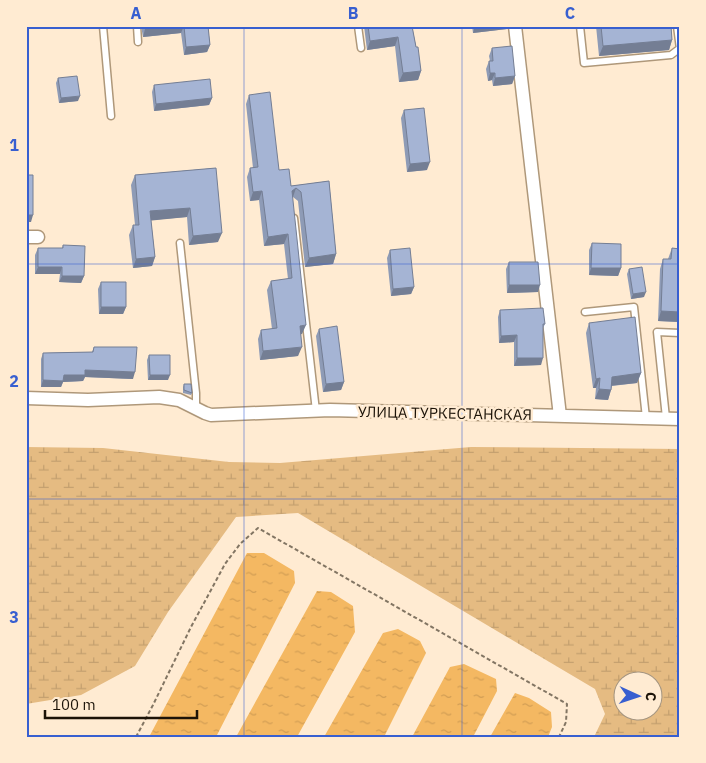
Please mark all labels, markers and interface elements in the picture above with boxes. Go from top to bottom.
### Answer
text: A [131,3,142,23]
text: B [348,3,359,23]
text: C [565,3,575,23]
text: 1 [9,135,19,155]
text: 2 [9,371,19,391]
street label: УЛИЦА ТУРКЕСТАНСКАЯ [358,402,532,424]
text: 3 [9,607,19,627]
north arrow [614,670,664,720]
scale bar [45,688,198,720]
text: С [642,692,660,702]
text: 100 m [52,695,96,714]

